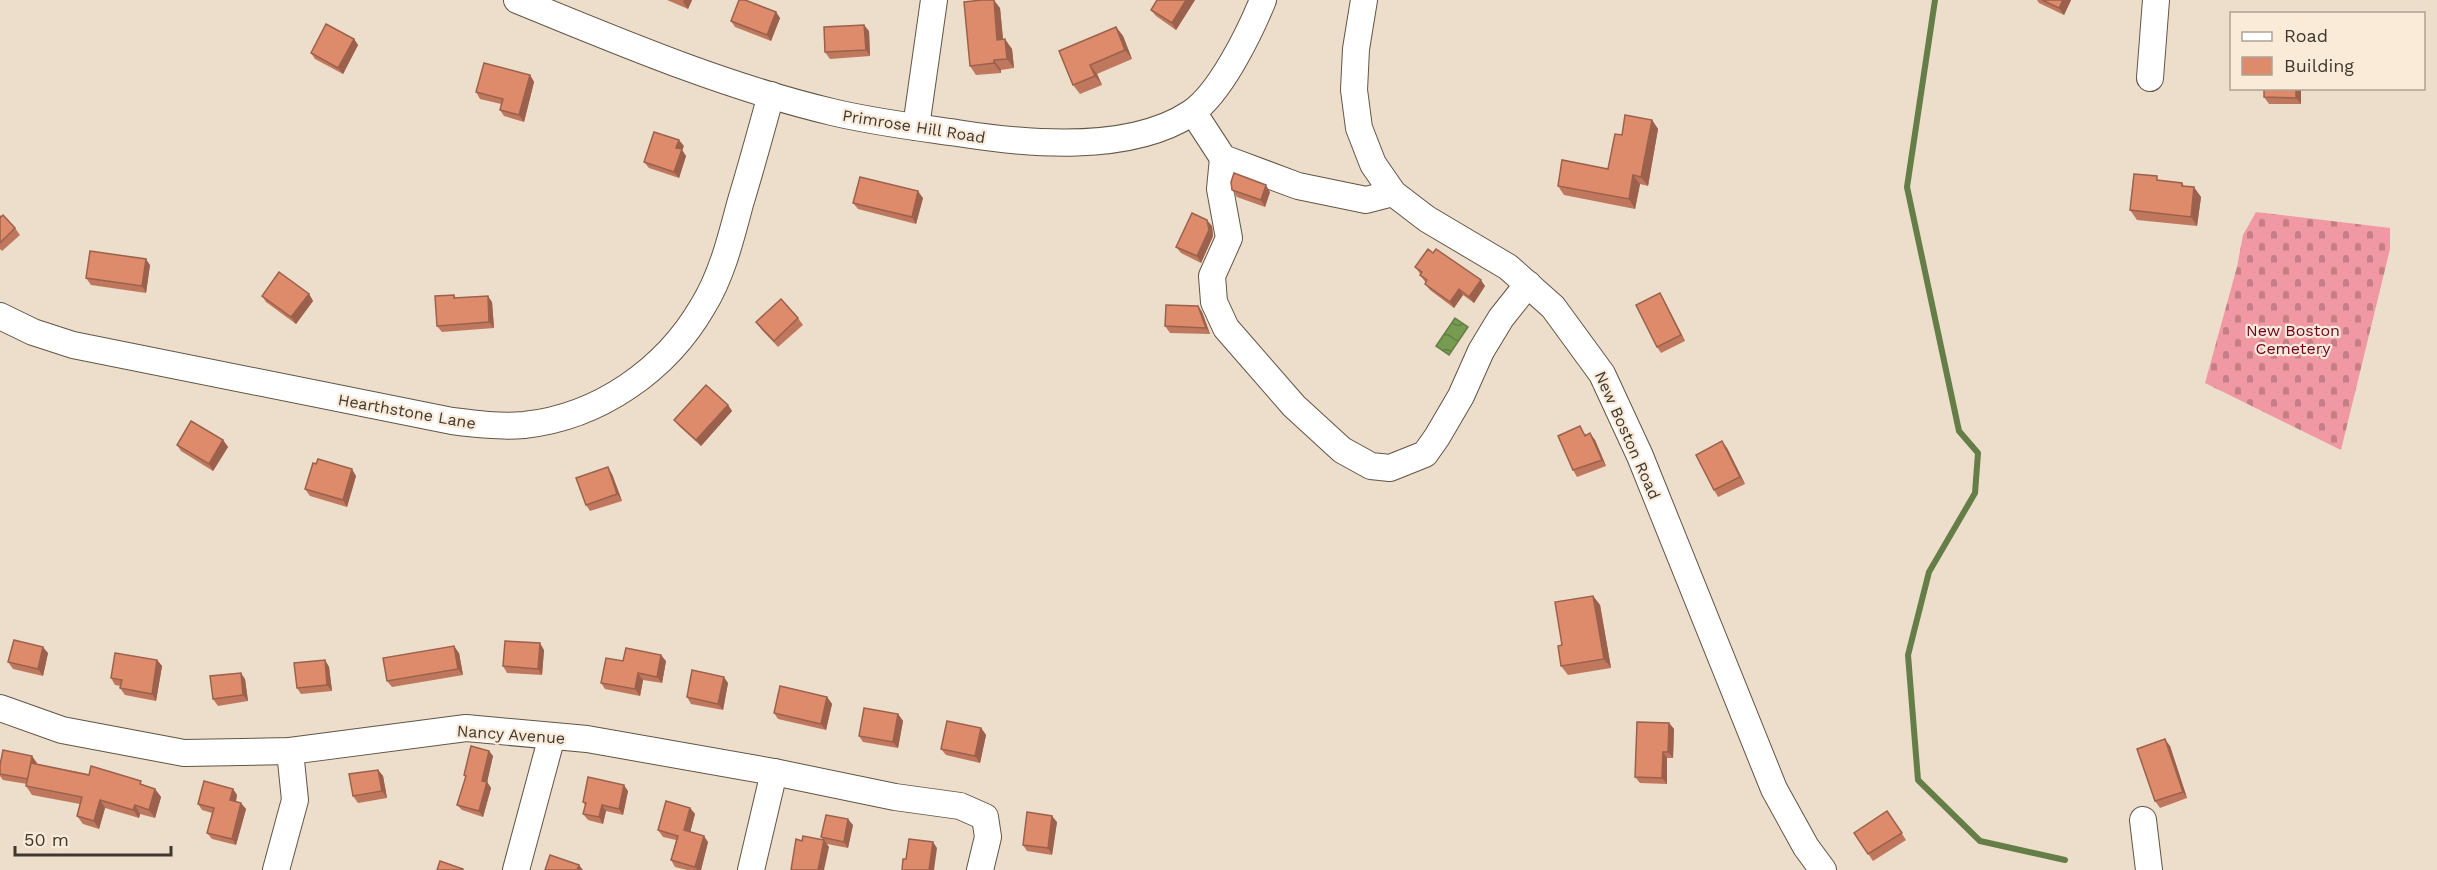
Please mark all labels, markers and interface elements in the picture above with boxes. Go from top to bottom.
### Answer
legend [2230,12,2425,90]
text: Road [2284,25,2328,46]
text: Building [2284,55,2354,76]
street label: Primrose Hill Road [841,106,987,147]
park label: New Boston Cemetery [2246,321,2340,358]
street label: New Boston Road [1591,368,1664,502]
street label: Hearthstone Lane [336,390,477,433]
street label: Nancy Avenue [456,721,566,748]
scale bar [15,819,171,857]
text: 50 m [24,829,69,850]

